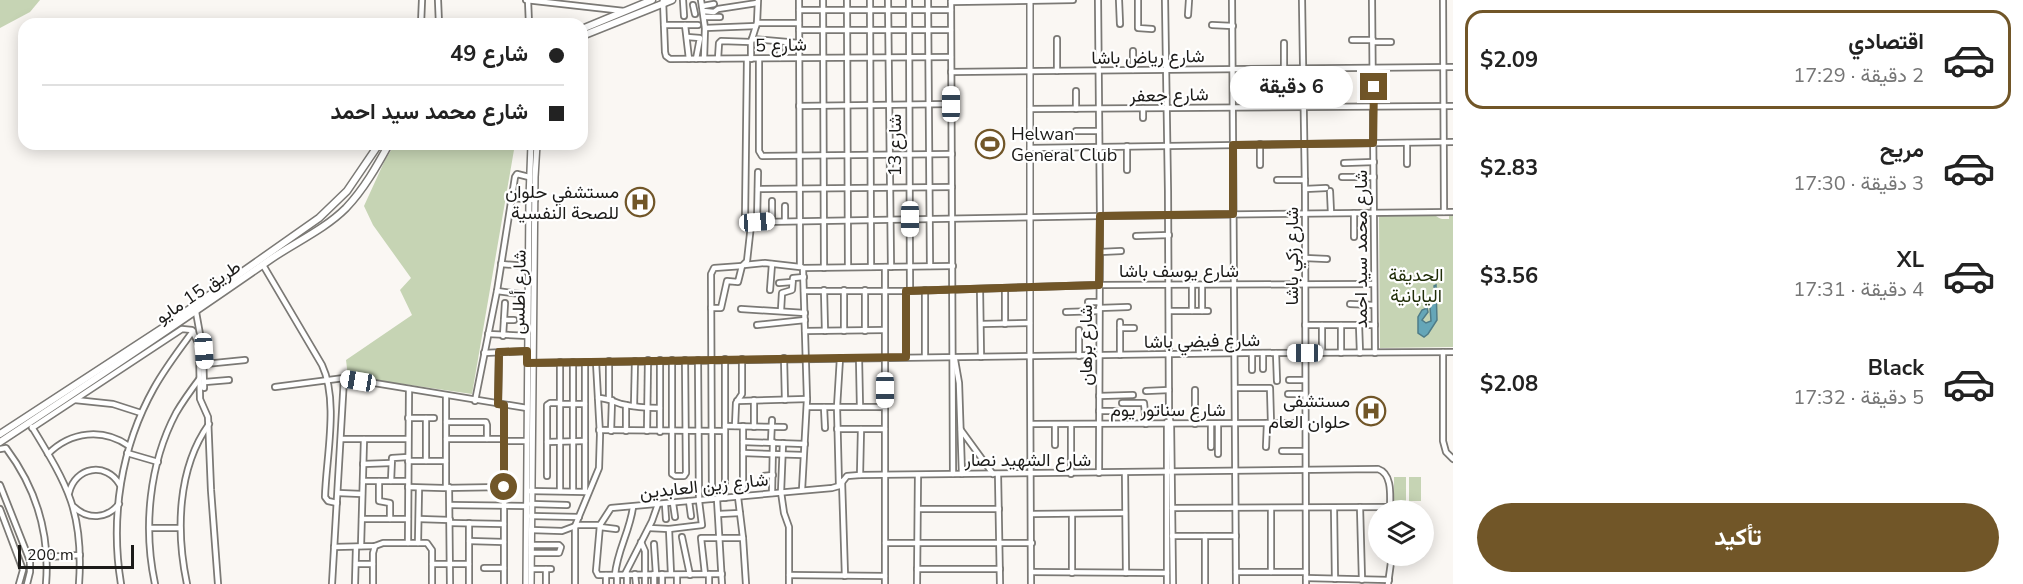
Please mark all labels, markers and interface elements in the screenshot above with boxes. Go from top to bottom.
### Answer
text: اقتصادي [1848,27,1924,57]
street label: شارع 5 [755,33,807,57]
icon: car [1942,33,1996,87]
text: شارع 49 [450,39,528,69]
street label: شارع رياض باشا [1091,44,1205,70]
text: $2.09 [1480,45,1538,75]
text: 2 دقيقة · 17:29 [1793,62,1924,89]
callout: 6 دقيقة [1230,66,1353,108]
text: 6 دقيقة [1259,73,1324,100]
route end [1360,73,1387,100]
street label: شارع جعفر [1128,82,1209,108]
car [942,86,960,122]
text: شارع محمد سيد احمد [330,97,528,127]
street label: شارع 13 [883,114,907,176]
place label: Helwan General Club [1011,122,1117,167]
sports icon: Helwan General Club [974,128,1006,160]
text: مريح [1880,135,1924,165]
icon: car [1942,141,1996,195]
text: $2.83 [1480,153,1538,183]
street label: شارع محمد سيد احمد [1349,170,1373,328]
text: 3 دقيقة · 17:30 [1793,170,1924,197]
place label: مستشفي حلوان للصحة النفسية [505,180,619,225]
hospital icon: مستشفي حلوان للصحة النفسية [624,186,656,218]
car [901,201,919,237]
street label: شارع زكي باشا [1280,207,1307,305]
car [738,212,776,232]
text: XL [1897,245,1924,275]
street label: شارع أطلس [506,249,532,335]
icon: car [1942,249,1996,303]
street label: طريق 15 مايو [151,255,245,329]
street label: شارع يوسف باشا [1119,259,1239,283]
text: $3.56 [1480,261,1538,291]
park label: الحديقة اليابانية [1388,263,1444,308]
text: 4 دقيقة · 17:31 [1793,276,1924,303]
street label: شارع برهان [1074,304,1098,386]
street label: شارع فيضي باشا [1144,328,1260,357]
car [194,332,214,370]
car [1287,344,1323,362]
text: Black [1868,353,1924,383]
icon: car [1942,357,1996,411]
car [339,369,377,393]
text: $2.08 [1480,369,1538,399]
car [876,372,894,408]
text: 5 دقيقة · 17:32 [1793,384,1924,411]
place label: مستشفى حلوان العام [1268,389,1350,434]
hospital icon: مستشفى حلوان العام [1355,395,1387,427]
street label: شارع سناتور يوم [1110,398,1226,422]
street label: شارع الشهيد نصار [964,448,1091,472]
street label: شارع زين العابدين [638,467,770,505]
route start [490,473,517,500]
map controls [1368,500,1434,566]
button: layers [1368,500,1434,566]
button: تأكيد [1477,503,1999,572]
scale bar [18,542,134,570]
text: 200 m [27,544,74,566]

